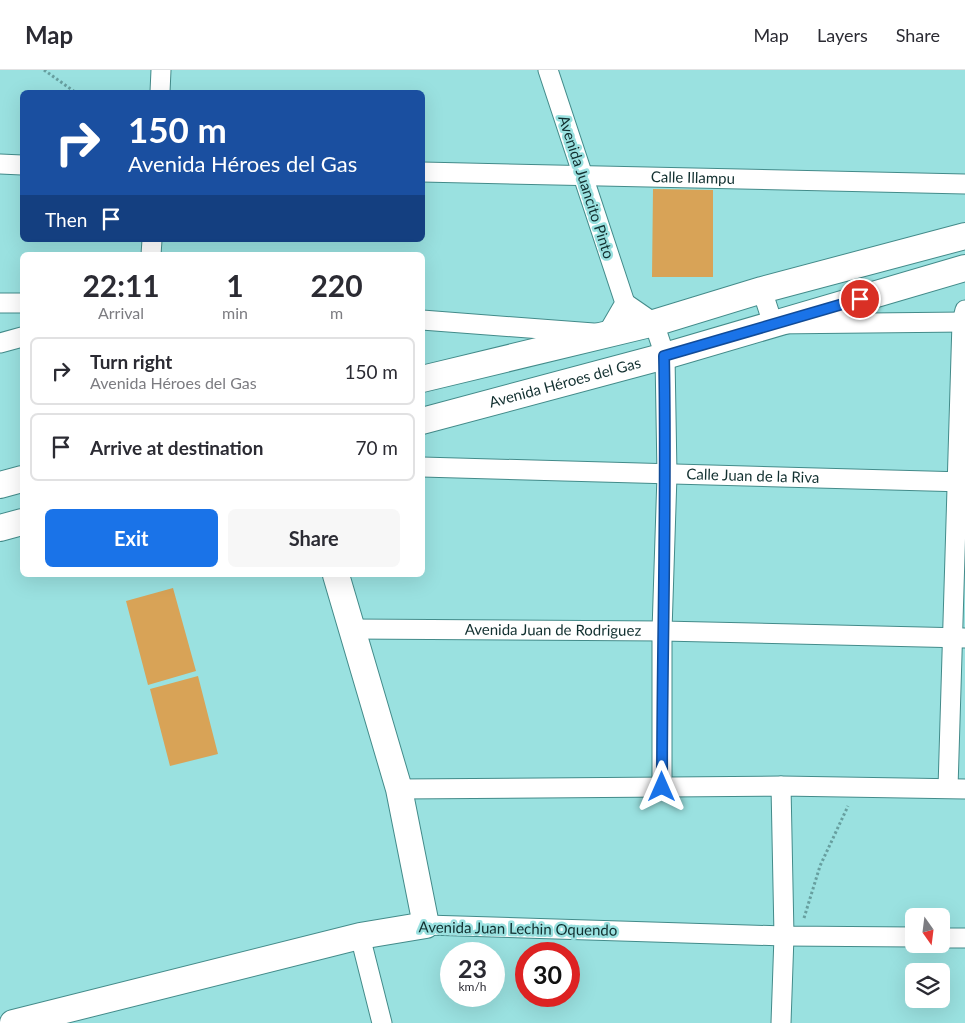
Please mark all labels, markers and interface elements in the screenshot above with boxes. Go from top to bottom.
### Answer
text: Map [25,20,73,49]
text: Map [753,24,789,46]
text: Layers [817,24,868,46]
text: Share [896,24,940,46]
text: 150 m [128,108,227,150]
icon: right [45,110,110,175]
street label: Avenida Juancito Pinto [555,113,619,261]
text: Avenida Héroes del Gas [128,150,357,177]
street label: Calle Illampu [651,167,735,187]
icon: arrive [97,205,125,233]
text: Then [45,208,87,231]
text: 22:11 [82,267,160,303]
text: 1 [226,267,244,303]
text: 220 [310,267,363,303]
pin [839,278,881,320]
icon: arrive [846,285,874,313]
text: Arrival [98,303,144,322]
text: min [222,303,248,322]
text: m [330,303,343,322]
text: Turn right [90,350,172,373]
street label: Avenida Héroes del Gas [487,353,643,411]
icon: right [47,357,75,385]
text: 150 m [344,360,398,383]
text: Avenida Héroes del Gas [90,373,257,392]
icon: arrive [47,433,75,461]
text: Arrive at destination [90,436,263,459]
text: 70 m [355,436,398,459]
street label: Calle Juan de la Riva [686,464,820,486]
button: Exit [45,509,218,567]
button: Share [228,509,400,567]
street label: Avenida Juan de Rodriguez [465,620,642,639]
position arrow [635,760,687,812]
north arrow [905,908,950,952]
map controls [905,908,950,1008]
street label: Avenida Juan Lechin Oquendo [419,917,617,939]
speed limit sign: 30 [515,942,580,1007]
text: 23 [458,953,487,983]
button: layers [905,963,950,1008]
text: km/h [458,979,487,994]

